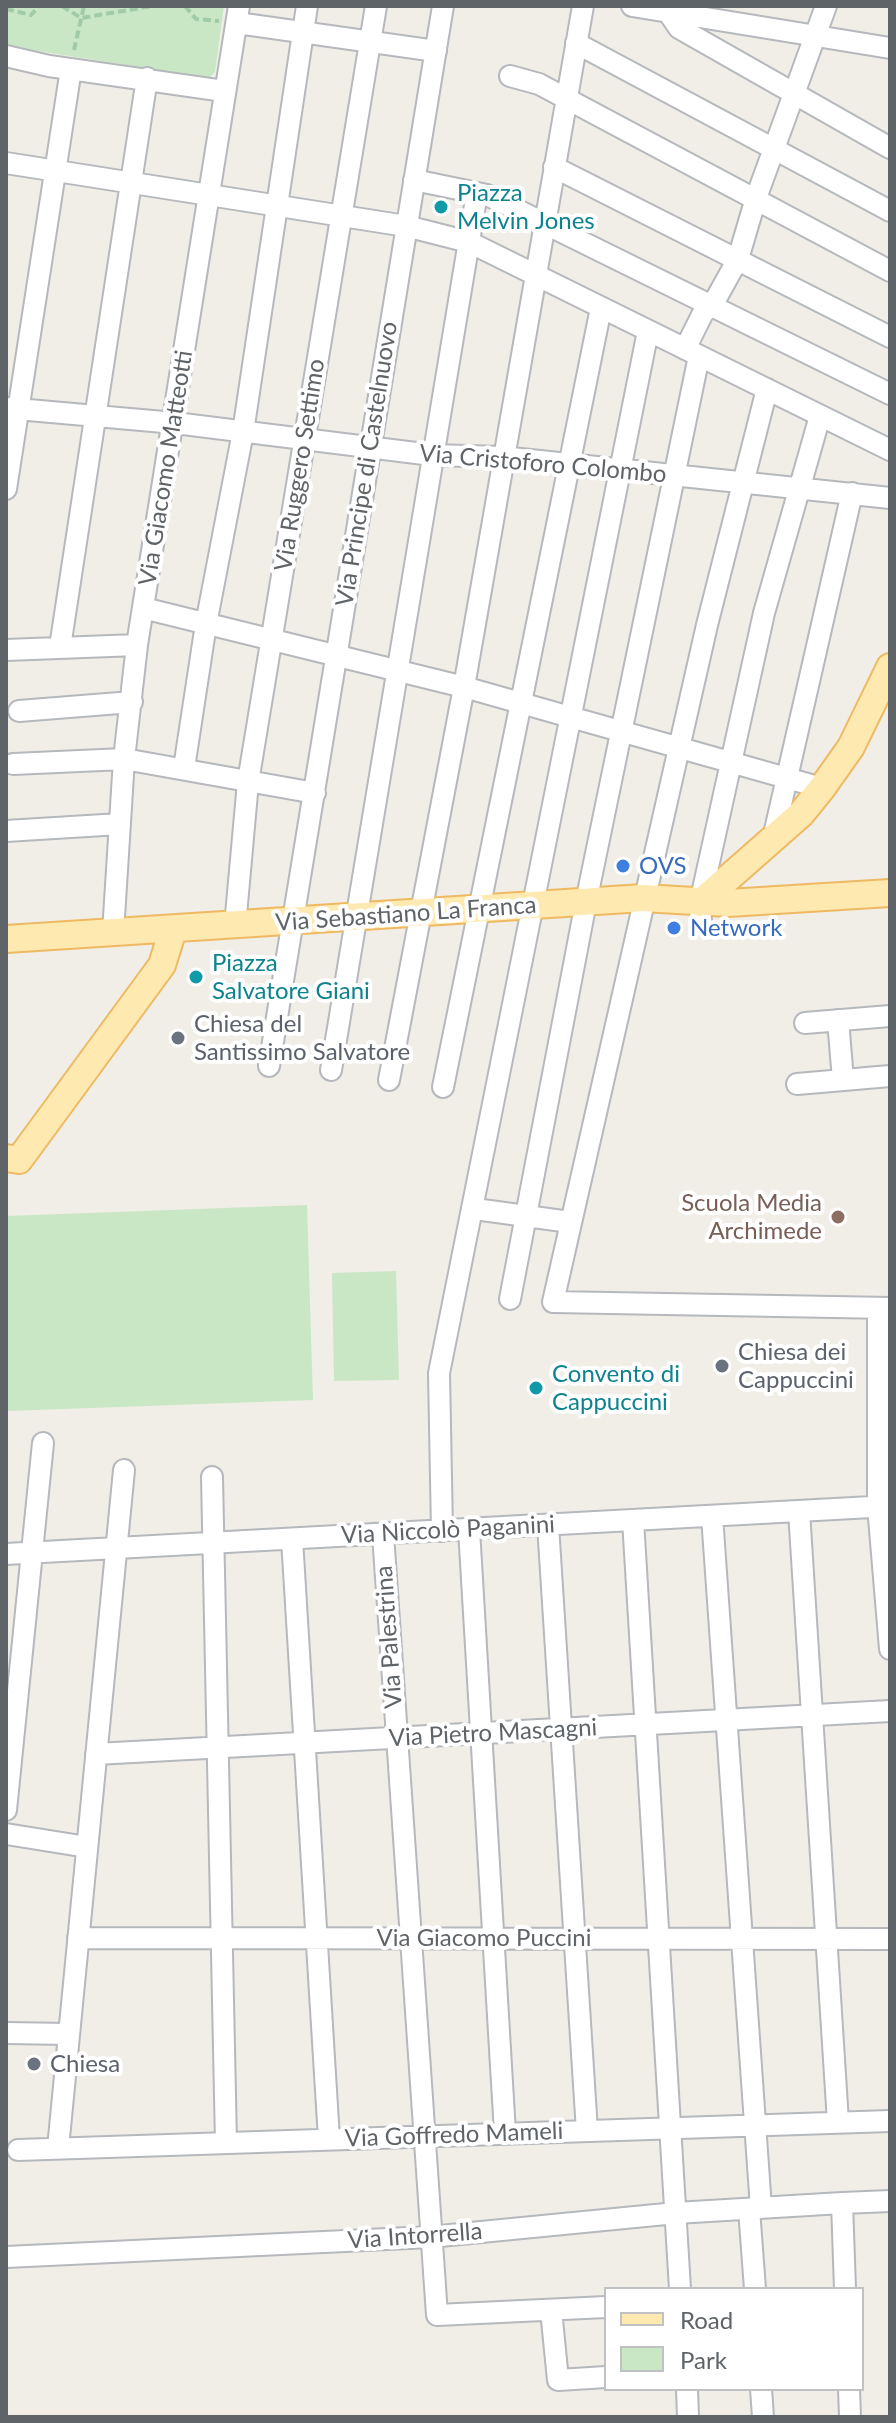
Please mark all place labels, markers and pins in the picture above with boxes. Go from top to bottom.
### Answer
place label: Piazza Melvin Jones [457,179,595,235]
marker: Piazza Melvin Jones [432,198,450,216]
place label: OVS [639,852,687,880]
marker: OVS [614,857,632,875]
place label: Network [690,914,782,942]
marker: Network [665,919,683,937]
place label: Piazza Salvatore Giani [212,949,370,1005]
marker: Piazza Salvatore Giani [187,968,205,986]
place label: Chiesa del Santissimo Salvatore [194,1010,410,1066]
marker: Chiesa del Santissimo Salvatore [169,1029,187,1047]
place label: Scuola Media Archimede [681,1189,822,1245]
marker: Scuola Media Archimede [829,1208,847,1226]
place label: Chiesa dei Cappuccini [738,1338,854,1394]
marker: Chiesa dei Cappuccini [713,1357,731,1375]
place label: Convento di Cappuccini [552,1360,680,1416]
marker: Convento di Cappuccini [527,1379,545,1397]
place label: Chiesa [50,2050,120,2078]
marker: Chiesa [25,2055,43,2073]

